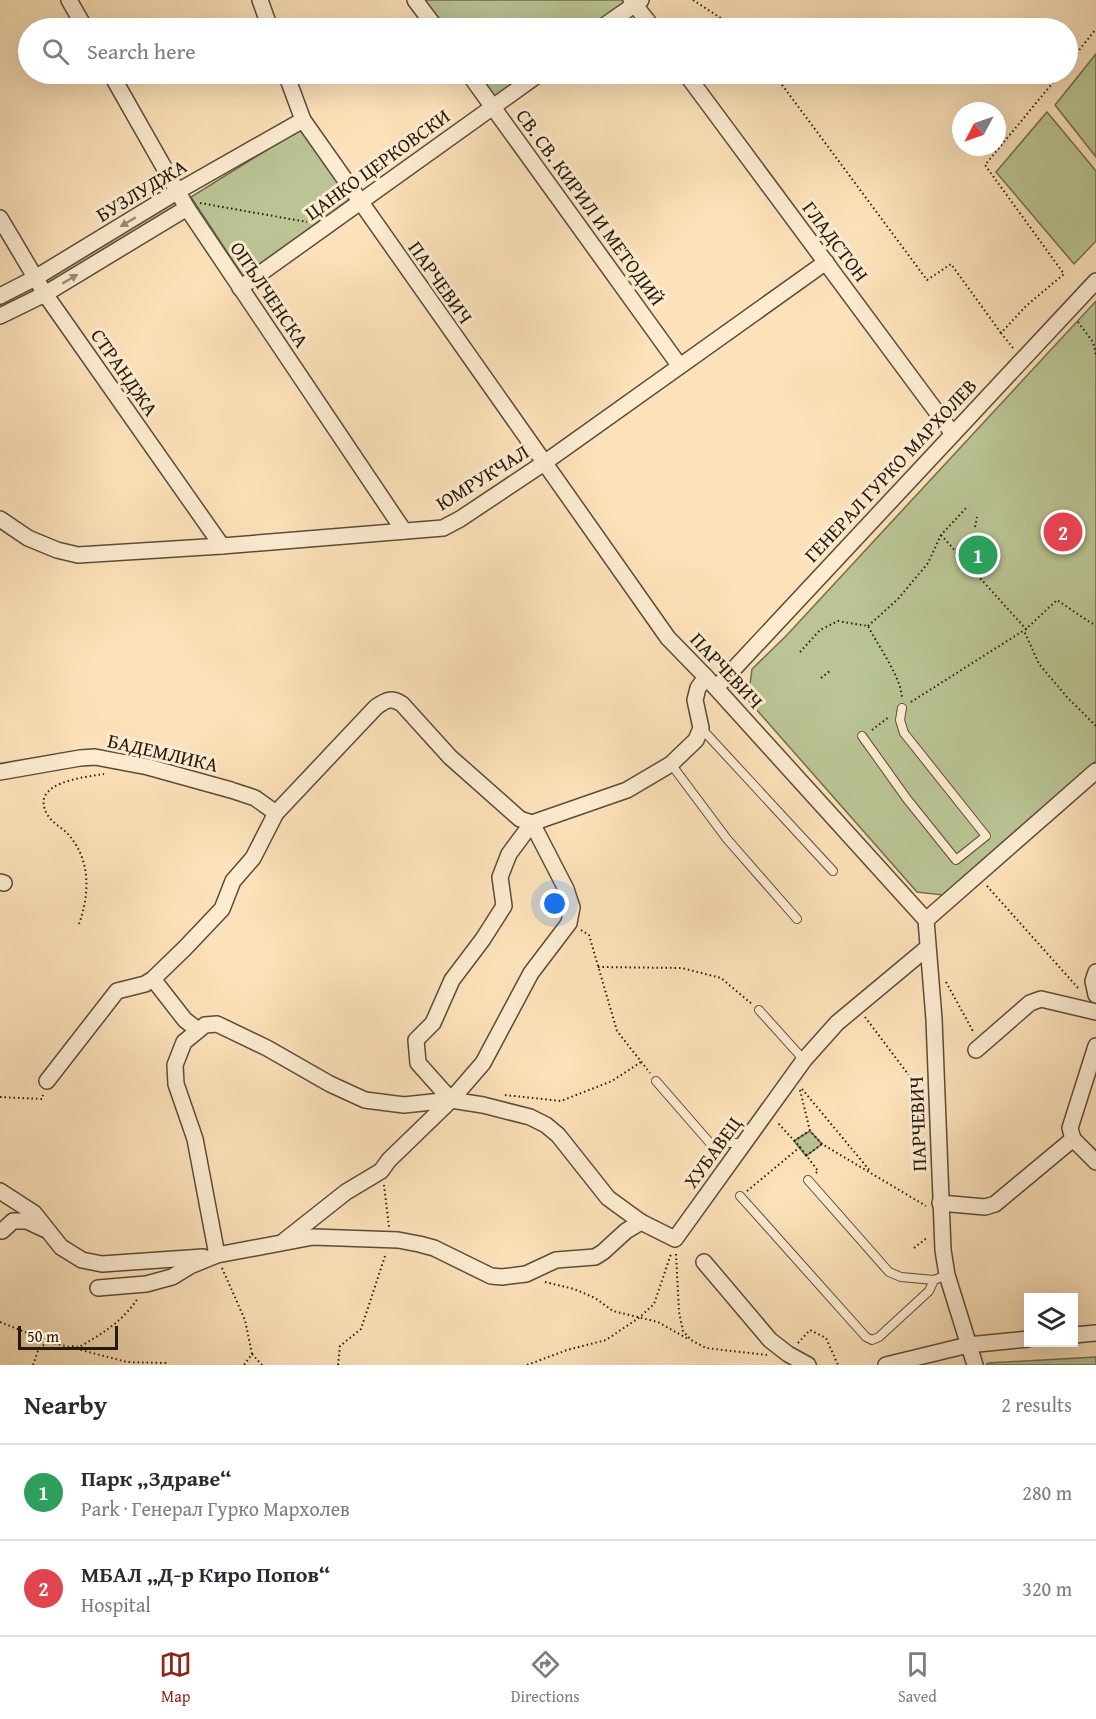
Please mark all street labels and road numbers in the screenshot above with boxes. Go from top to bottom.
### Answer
street label: ЦАНКО ЦЕРКОВСКИ [298,101,456,227]
street label: СВ. СВ. КИРИЛ И МЕТОДИЙ [510,103,672,311]
street label: БУЗЛУДЖА [90,151,192,229]
street label: ГЛАДСТОН [796,194,876,288]
street label: ОПЪЛЧЕНСКА [224,235,316,353]
street label: ПАРЧЕВИЧ [402,235,480,329]
street label: СТРАНДЖА [84,322,166,422]
street label: ГЕНЕРАЛ ГУРКО МАРХОЛЕВ [797,372,983,568]
street label: ЮМРУКЧАЛ [430,437,534,517]
street label: ПАРЧЕВИЧ [684,625,770,715]
street label: БАДЕМЛИКА [105,725,221,779]
street label: ПАРЧЕВИЧ [901,1076,933,1172]
street label: ХУБАВЕЦ [676,1110,748,1194]

